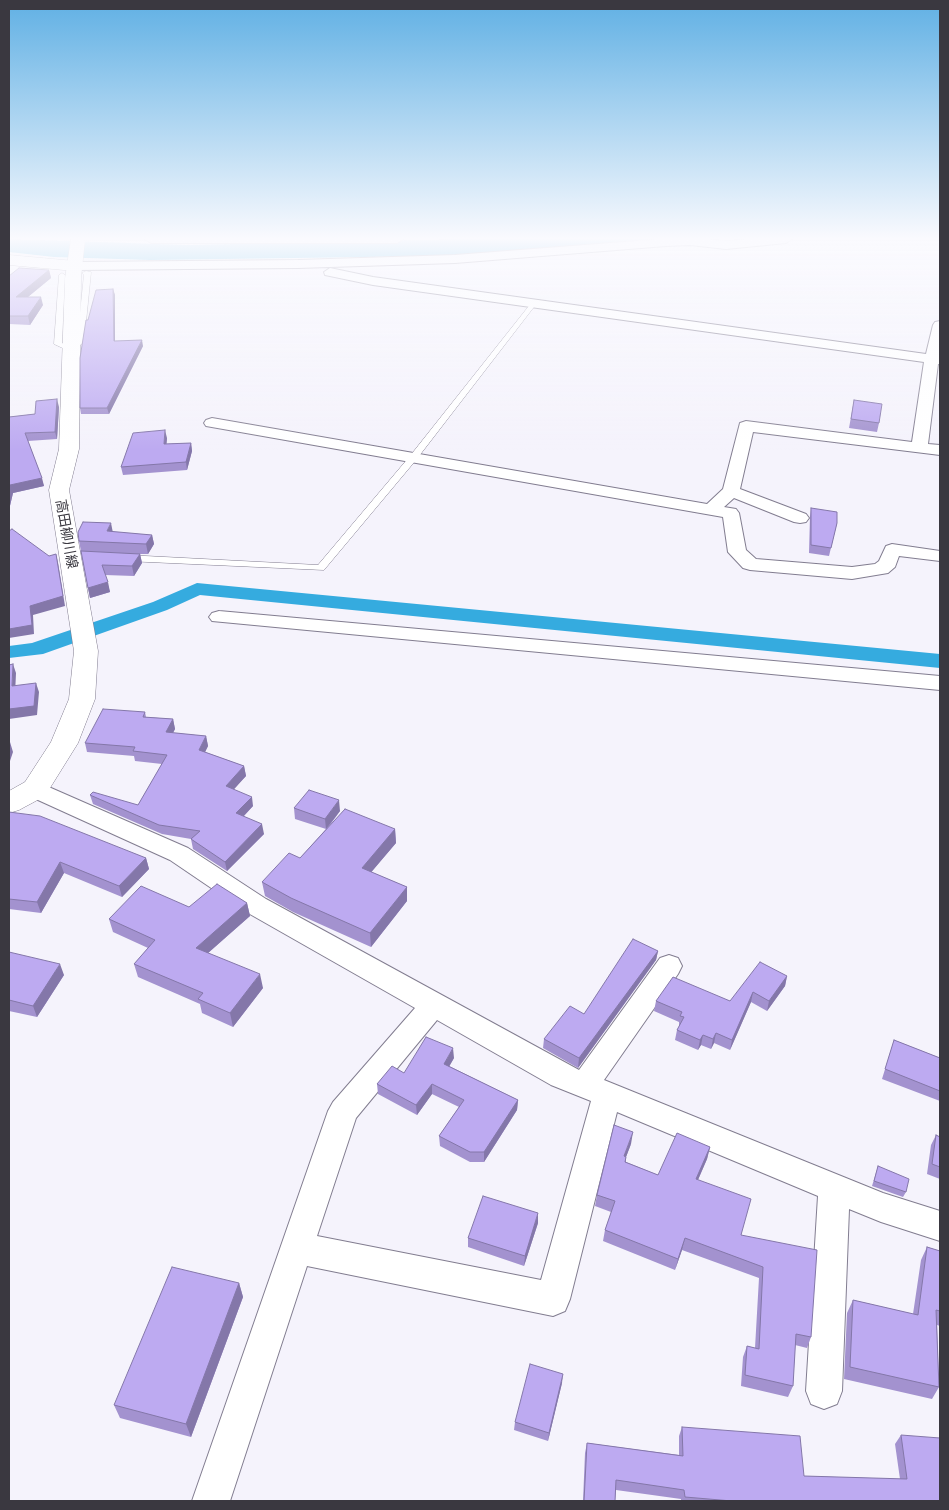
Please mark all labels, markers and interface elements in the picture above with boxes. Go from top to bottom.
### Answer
street label: 高田柳川線 [52,498,80,570]

